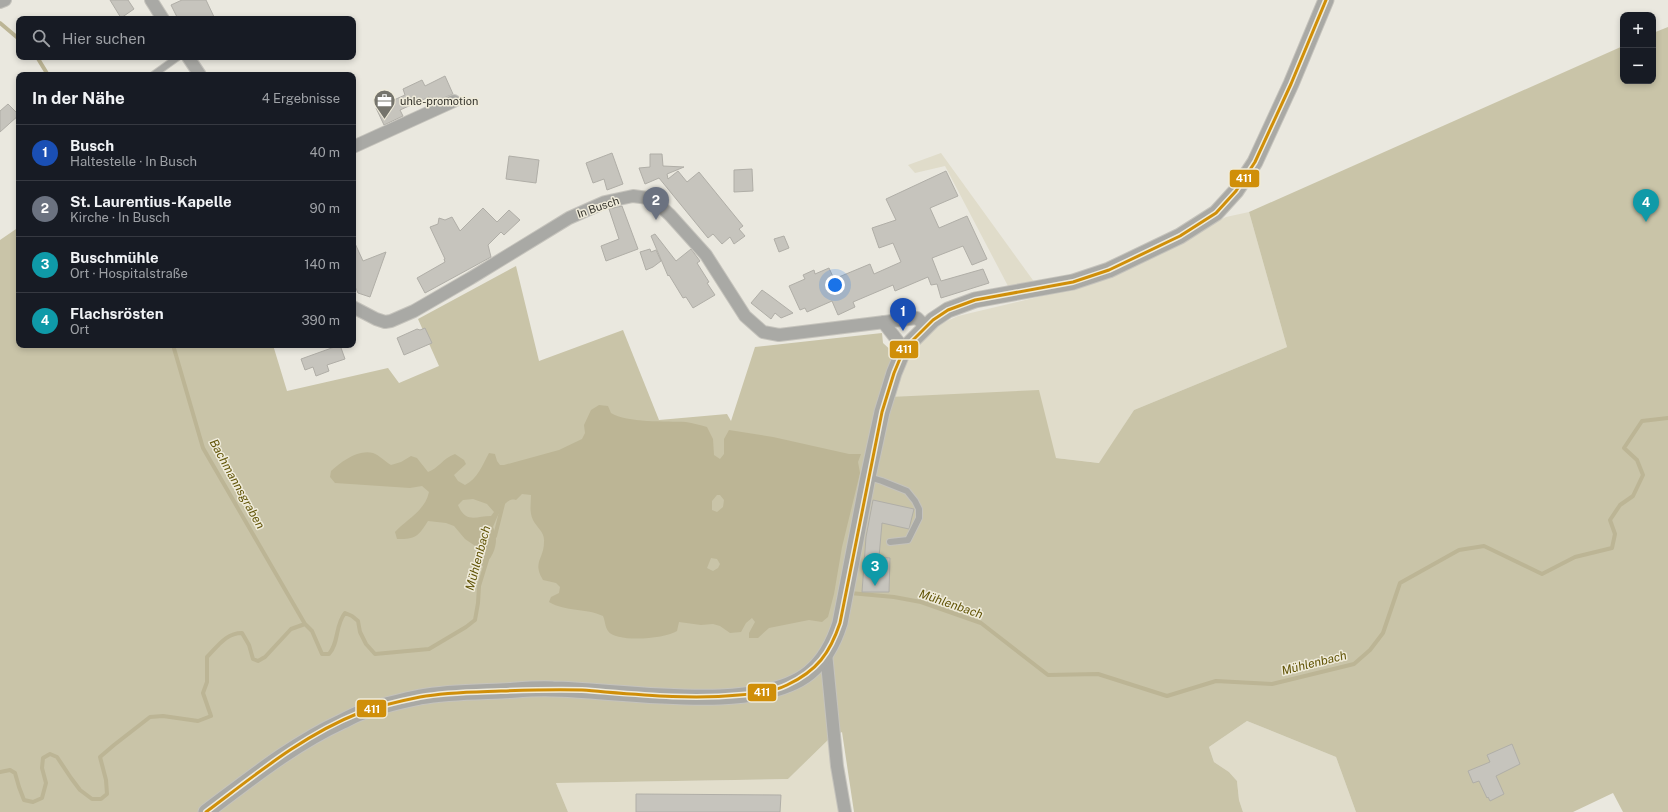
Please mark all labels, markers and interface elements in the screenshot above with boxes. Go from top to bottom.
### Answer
map controls [1620,12,1656,84]
button: + [1620,12,1656,48]
search box [16,16,356,60]
icon: search [30,27,52,49]
text: Hier suchen [62,30,145,47]
button: − [1620,48,1656,84]
text: In der Nähe [32,88,125,108]
office icon: uhle-promotion [372,88,398,121]
text: 4 Ergebnisse [262,91,340,106]
place label: uhle-promotion [400,95,478,107]
text: Busch [70,137,114,154]
text: 1 [42,145,48,160]
text: 40 m [309,145,340,160]
text: Haltestelle · In Busch [70,154,197,169]
line badge: 411 [1229,169,1260,188]
text: 411 [1236,172,1252,184]
pin: 2 [643,187,669,220]
pin: 4 [1633,189,1659,222]
text: St. Laurentius-Kapelle [70,193,232,210]
street label: In Busch [575,194,621,220]
text: 2 [41,201,49,216]
text: 90 m [310,201,340,216]
text: Kirche · In Busch [70,210,170,225]
text: Buschmühle [70,249,159,266]
text: 3 [41,257,49,272]
text: 140 m [304,257,340,272]
text: Ort · Hospitalstraße [70,266,188,281]
your location [825,275,845,295]
pin: 1 [890,298,916,331]
text: Flachsrösten [70,305,164,322]
text: 4 [41,313,49,328]
text: 390 m [302,313,340,328]
text: Ort [70,322,89,337]
line badge: 411 [889,340,919,359]
text: 411 [896,343,912,355]
water label: Bachmannsgraben [207,437,268,532]
water label: Mühlenbach [463,524,493,592]
pin: 3 [862,553,888,586]
water label: Mühlenbach [917,587,985,622]
water label: Mühlenbach [1280,648,1348,678]
line badge: 411 [747,683,777,702]
text: 411 [754,686,770,698]
line badge: 411 [356,699,387,718]
text: 411 [364,703,380,715]

